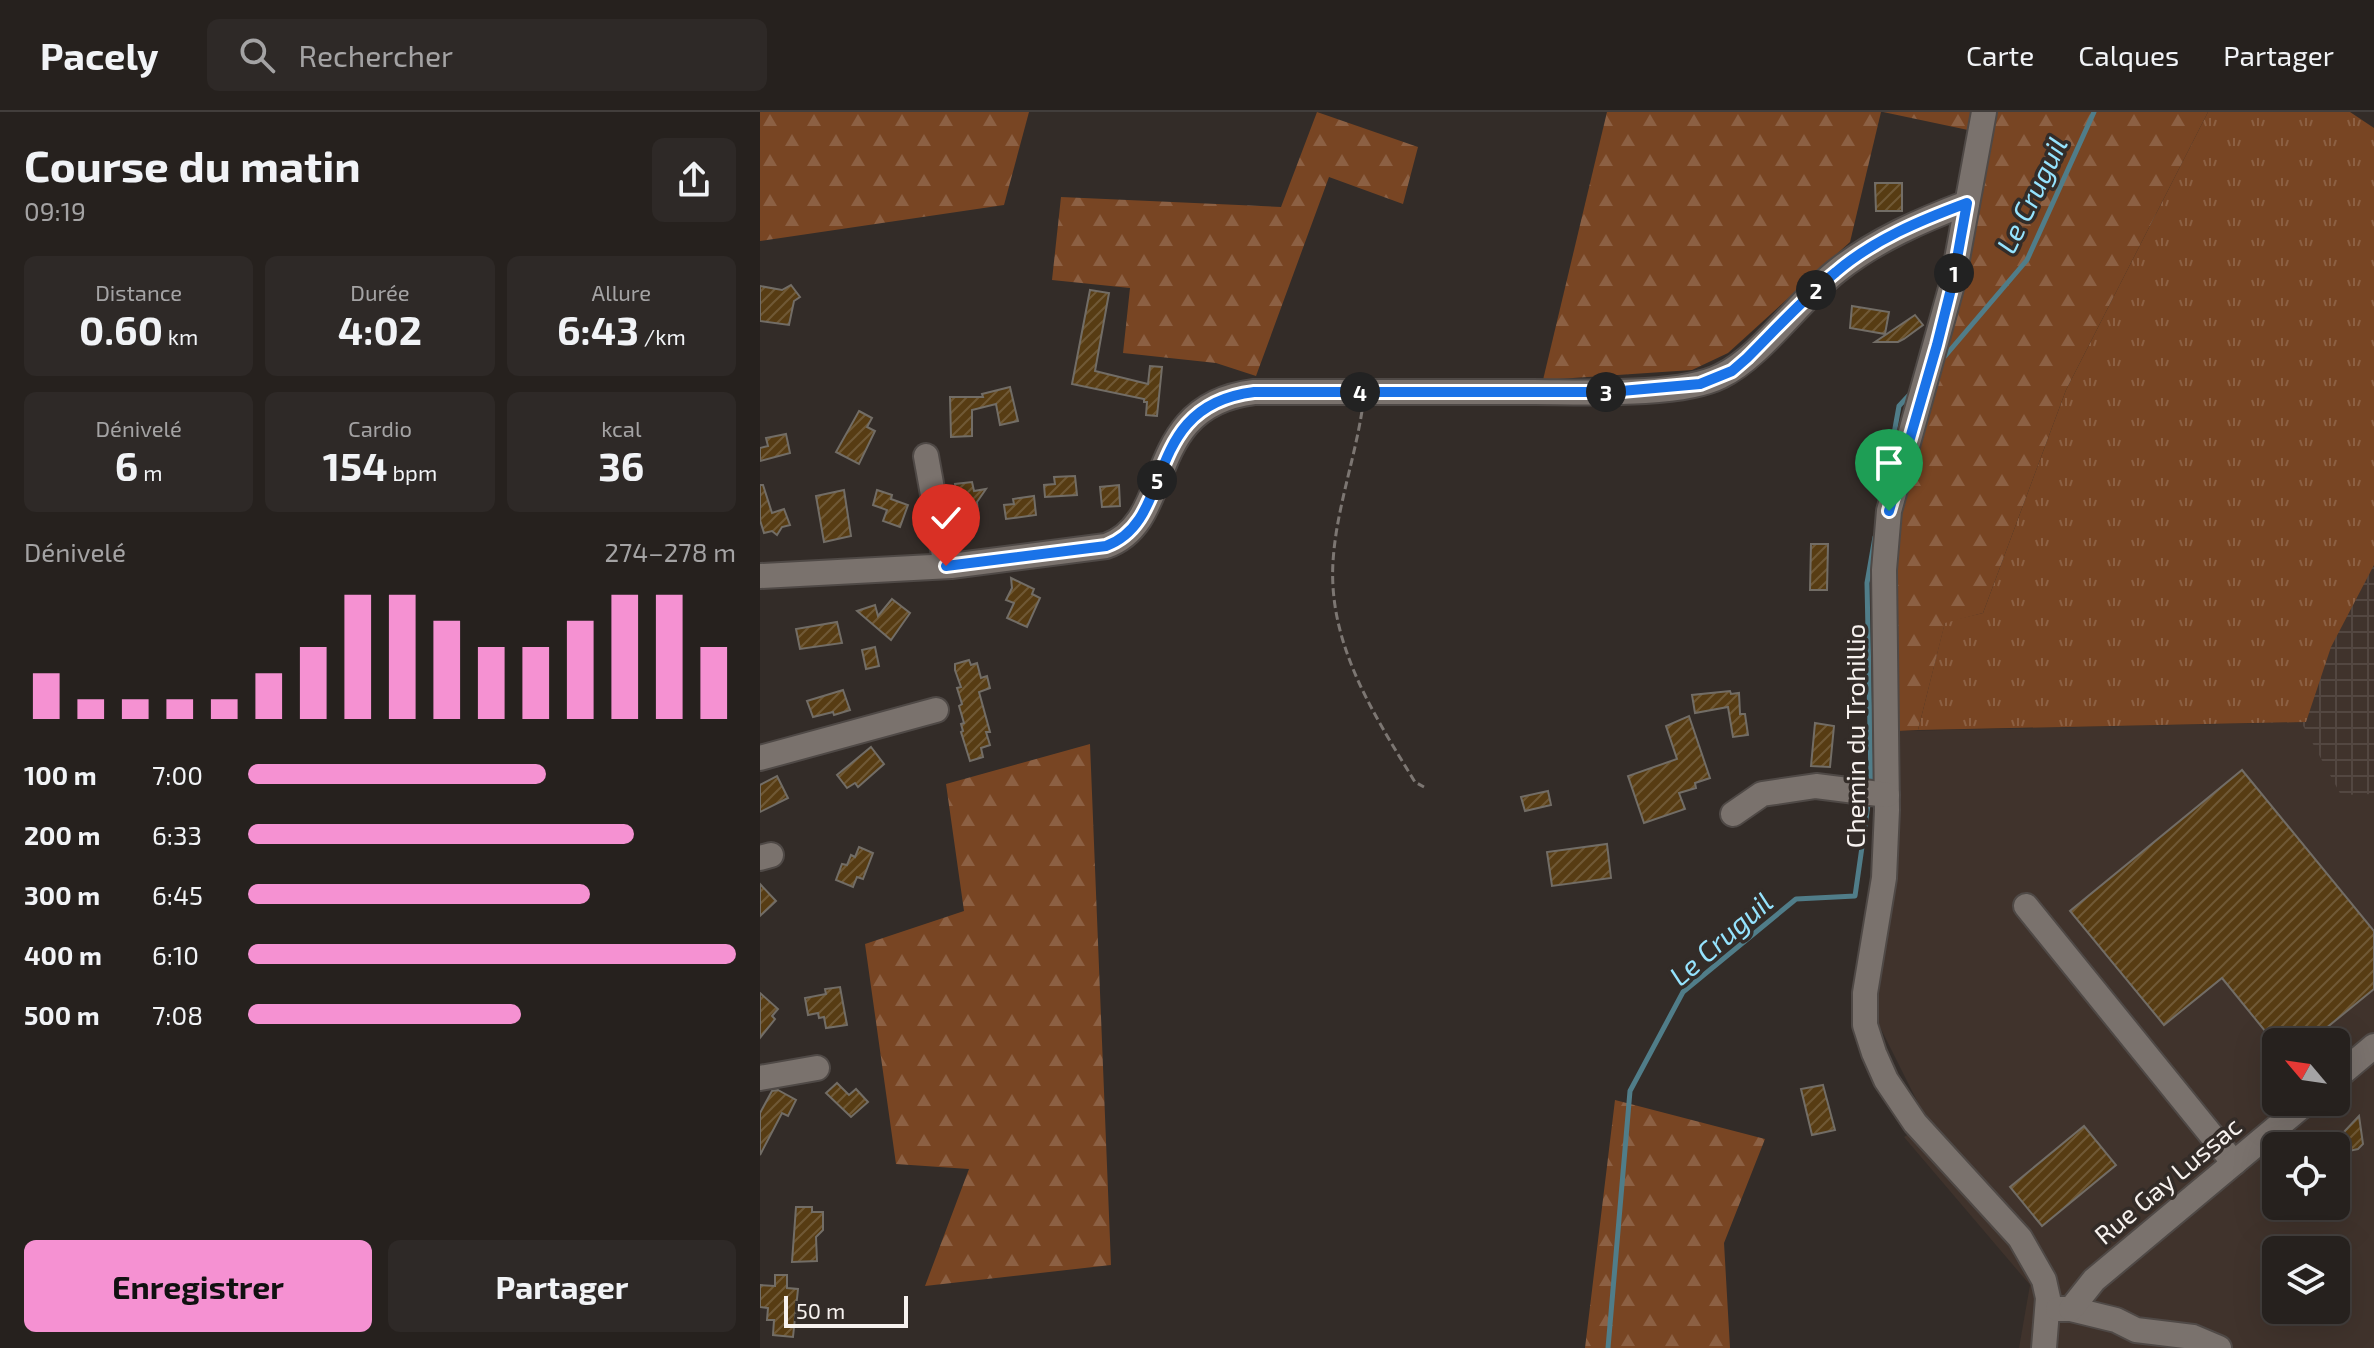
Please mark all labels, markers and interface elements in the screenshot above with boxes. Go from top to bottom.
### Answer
search box [207,19,767,91]
text: Pacely [40,32,159,78]
icon: search [235,33,279,77]
text: Rechercher [299,37,453,73]
text: Carte [1966,38,2034,72]
text: Calques [2078,38,2179,72]
text: Partager [2223,38,2334,72]
water label: Le Cruguil [1988,131,2074,258]
text: Course du matin [24,138,361,191]
button: share [652,138,736,222]
text: 09:19 [24,195,86,226]
pin: 1 [1934,253,1974,293]
text: 1 [1949,260,1959,286]
pin: 2 [1796,270,1836,310]
text: 2 [1810,277,1822,303]
text: Distance [95,279,182,305]
text: Durée [350,279,410,305]
text: Allure [591,279,651,305]
text: 0.60 [79,305,163,353]
text: 4:02 [338,305,422,353]
text: 6:43 [557,305,639,353]
text: km [163,323,198,349]
text: /km [639,323,686,349]
pin: 4 [1340,372,1380,412]
pin: 3 [1586,372,1626,412]
text: 4 [1353,379,1367,405]
text: 3 [1600,379,1612,405]
text: Dénivelé [95,415,182,441]
text: Cardio [348,415,412,441]
text: kcal [601,415,641,441]
pin [1855,429,1923,511]
text: 6 [115,441,138,489]
text: 154 [323,441,388,489]
text: 36 [598,441,644,489]
icon: arrive [1867,441,1911,485]
text: m [138,459,163,485]
text: bpm [388,459,437,485]
pin: 5 [1137,460,1177,500]
text: 5 [1151,467,1163,493]
pin [912,484,980,566]
icon: check [924,496,968,540]
text: Dénivelé [24,536,126,567]
text: 274–278 m [604,536,736,567]
street label: Chemin du Trohillio [1839,624,1870,848]
text: 100 m [24,759,97,790]
text: 7:00 [152,759,203,790]
text: 200 m [24,819,100,850]
text: 6:33 [152,819,202,850]
text: 300 m [24,879,100,910]
text: 6:45 [152,879,203,910]
water label: Le Cruguil [1662,884,1779,992]
text: 400 m [24,939,102,970]
text: 6:10 [152,939,199,970]
text: 500 m [24,999,100,1030]
text: 7:08 [152,999,203,1030]
north arrow [2262,1028,2350,1116]
map controls [2262,1028,2350,1324]
street label: Rue Gay Lussac [2087,1110,2247,1250]
button: locate [2262,1132,2350,1220]
button: layers [2262,1236,2350,1324]
button: Enregistrer [24,1240,372,1332]
button: Partager [388,1240,736,1332]
scale bar [784,1292,908,1328]
text: 50 m [796,1297,845,1323]

